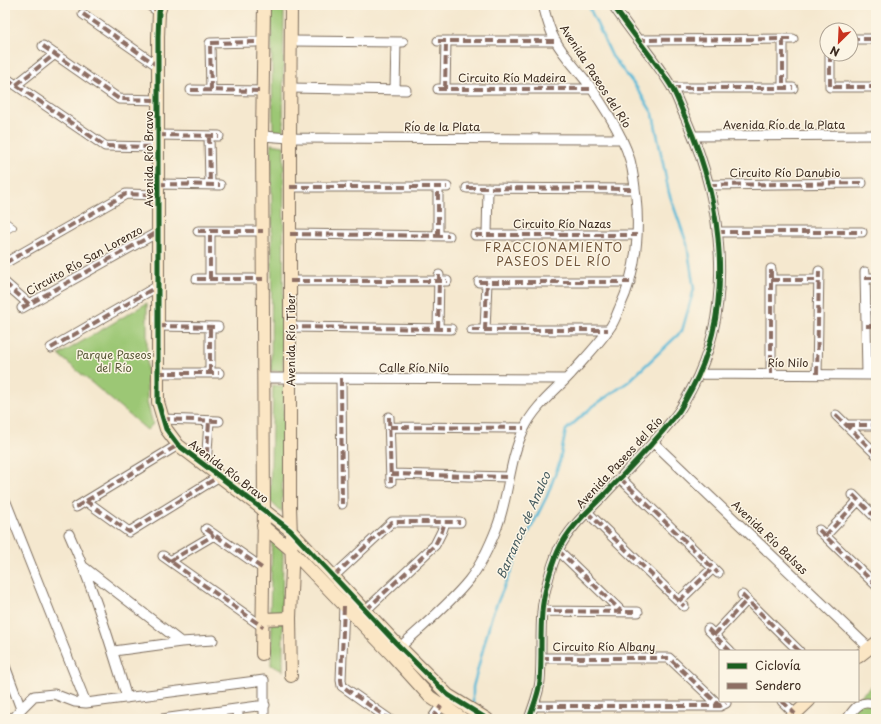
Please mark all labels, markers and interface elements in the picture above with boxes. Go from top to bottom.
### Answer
street label: Avenida Paseos del Río [556,21,636,131]
north arrow [819,22,859,62]
text: N [827,42,842,61]
street label: Circuito Río Madeira [458,69,566,86]
street label: Avenida Río Bravo [140,111,157,207]
street label: Avenida Río de la Plata [723,116,845,133]
street label: Río de la Plata [404,118,480,135]
street label: Circuito Río Danubio [730,164,840,181]
street label: Circuito Río Nazas [513,215,611,232]
street label: Circuito Río San Lorenzo [23,221,145,299]
district label: FRACCIONAMIENTO PASEOS DEL RÍO [485,238,623,270]
street label: Avenida Río Tiber [282,293,299,386]
park label: Parque Paseos del Río [76,346,152,376]
street label: Río Nilo [768,354,808,371]
street label: Calle Río Nilo [379,359,449,376]
street label: Avenida Paseos del Río [572,412,666,512]
street label: Avenida Río Bravo [185,435,273,507]
water label: Barranca de Analco [491,467,555,581]
street label: Avenida Río Balsas [728,496,812,578]
street label: Circuito Río Albany [553,638,655,655]
legend [719,650,859,702]
text: Ciclovía [755,656,801,674]
text: Sendero [755,676,802,694]

